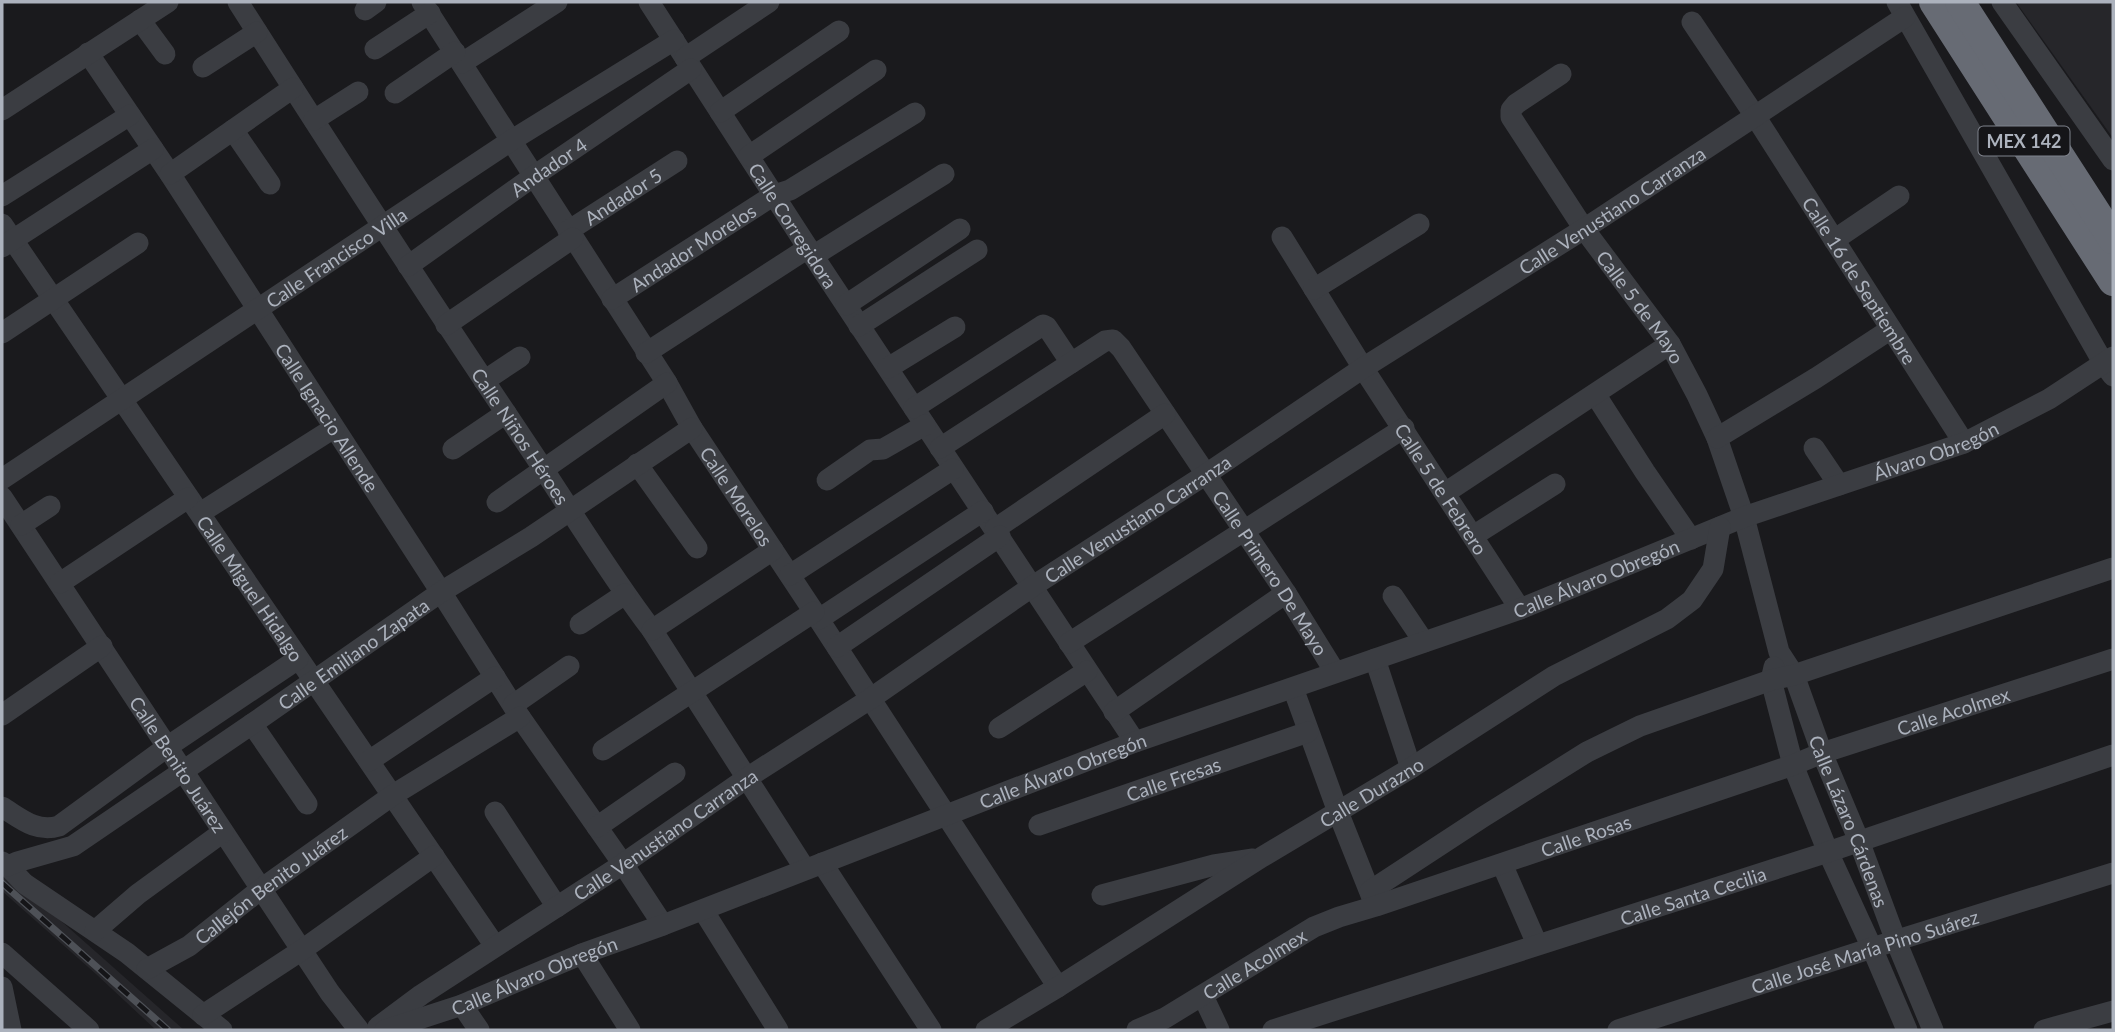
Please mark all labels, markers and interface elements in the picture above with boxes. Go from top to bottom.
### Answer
road number: MEX 142 [1979,126,2070,156]
street label: Andador 4 [506,132,591,201]
street label: Calle Venustiano Carranza [1514,141,1709,279]
street label: Calle Corregidora [744,158,843,292]
street label: Andador 5 [580,163,666,229]
street label: Calle 16 de Septiembre [1798,192,1922,368]
street label: Andador Morelos [626,198,760,296]
street label: Calle Francisco Villa [261,202,411,312]
street label: Calle 5 de Mayo [1592,246,1690,367]
street label: Calle Ignacio Allende [271,338,384,496]
street label: Calle Niños Héroes [467,363,575,508]
street label: Álvaro Obregón [1870,416,2002,484]
street label: Calle 5 de Febrero [1390,419,1493,559]
street label: Calle Morelos [696,442,778,550]
street label: Calle Venustiano Carranza [1040,450,1235,587]
street label: Calle Primero De Mayo [1208,486,1333,659]
street label: Calle Miguel Hidalgo [193,511,309,666]
street label: Calle Álvaro Obregón [1510,533,1682,622]
street label: Calle Emiliano Zapata [273,593,433,714]
street label: Calle Acolmex [1894,682,2013,740]
street label: Calle Benito Juárez [125,692,232,836]
street label: Calle Álvaro Obregón [976,728,1149,813]
street label: Calle Lázaro Cárdenas [1805,732,1894,910]
street label: Calle Fresas [1123,752,1224,806]
street label: Calle Durazno [1315,752,1428,832]
street label: Calle Venustiano Carranza [569,763,761,905]
street label: Calle Rosas [1538,809,1634,861]
street label: Callejón Benito Juárez [190,820,351,949]
street label: Calle Santa Cecilia [1617,861,1769,929]
street label: Calle José María Pino Suárez [1748,904,1981,998]
street label: Calle Acolmex [1198,923,1311,1004]
street label: Calle Álvaro Obregón [448,931,620,1019]

